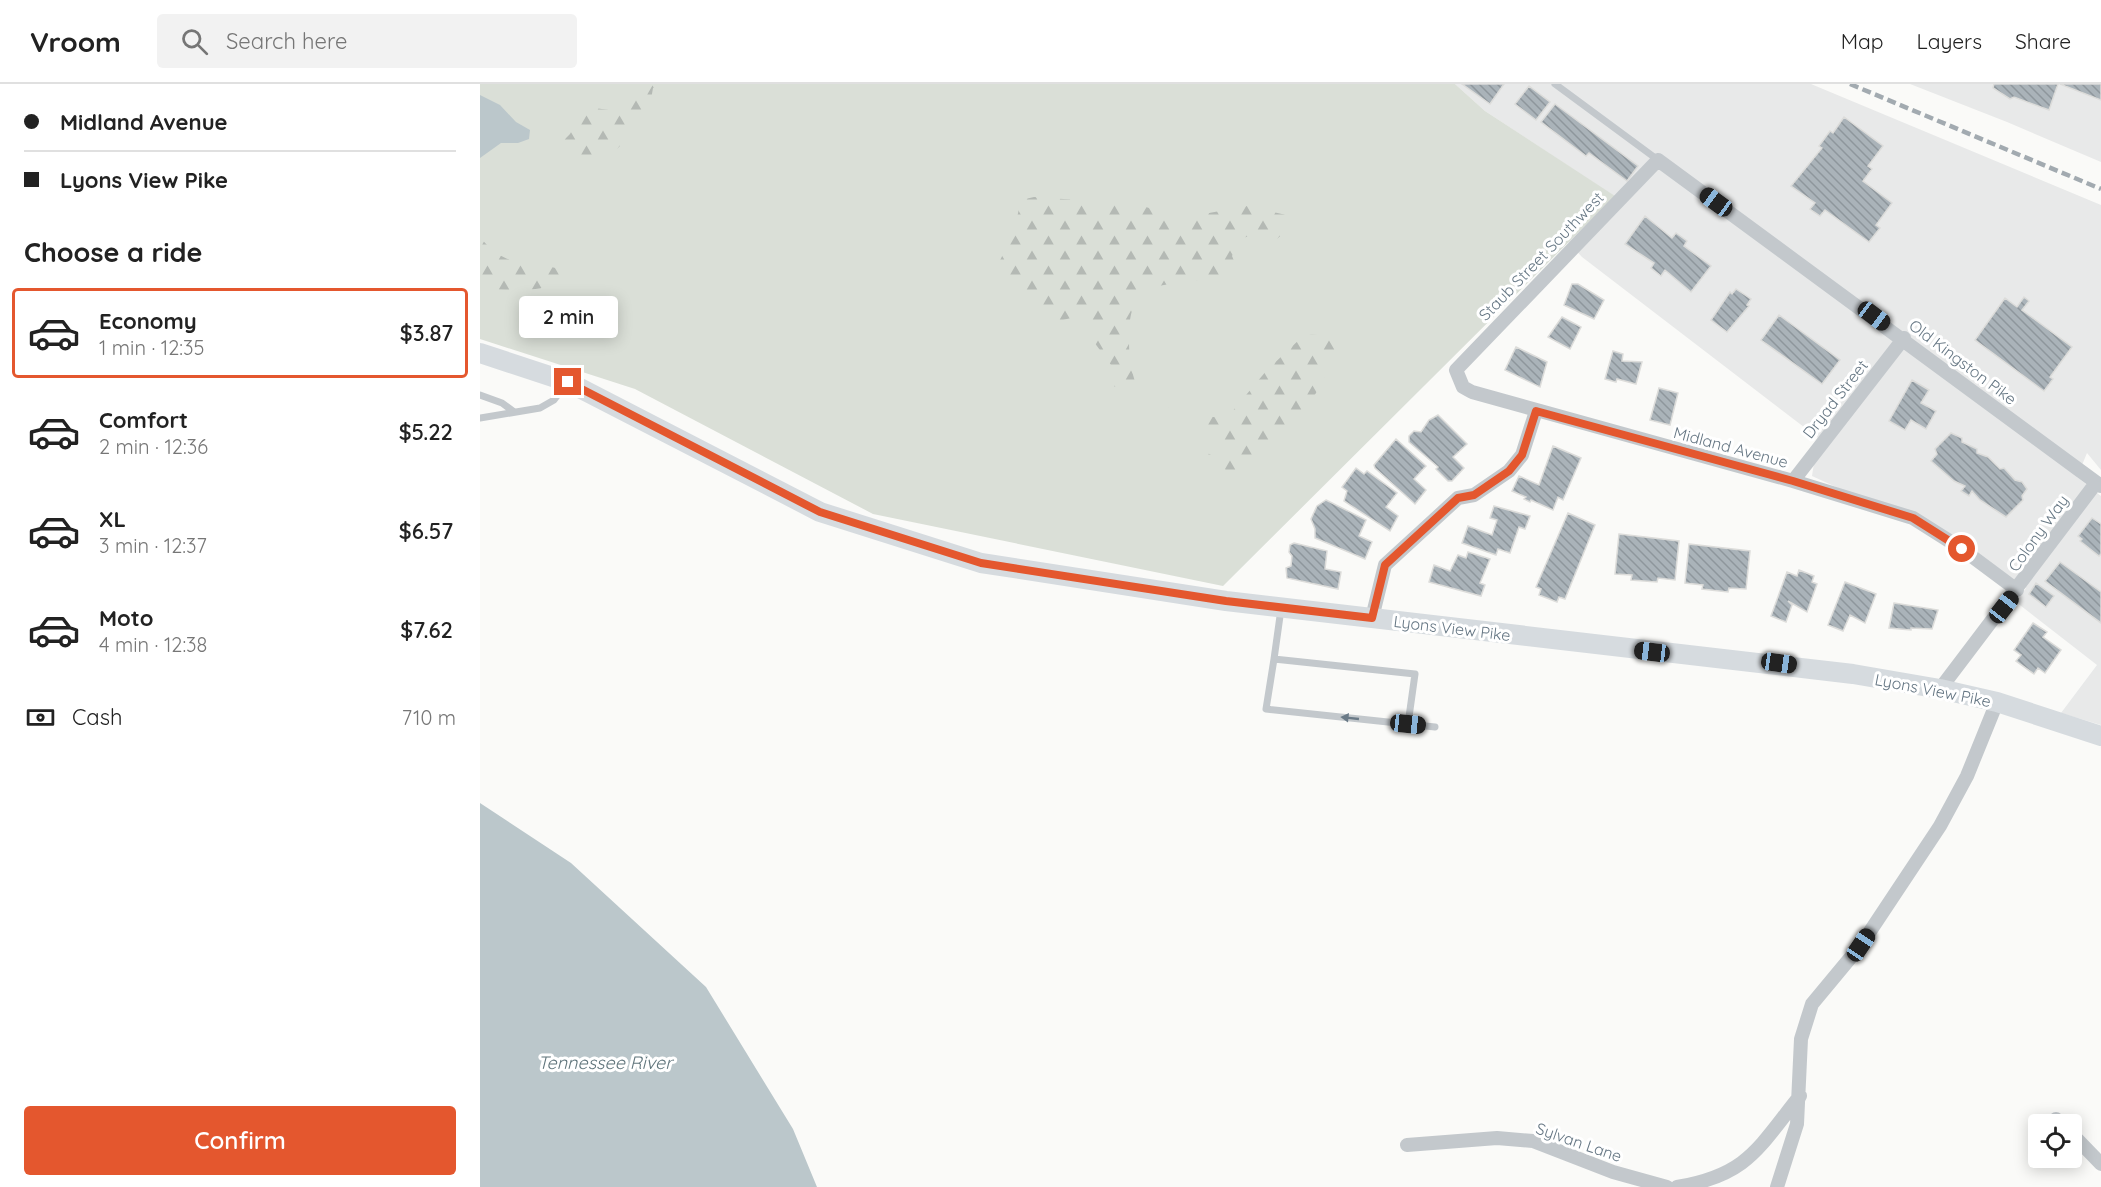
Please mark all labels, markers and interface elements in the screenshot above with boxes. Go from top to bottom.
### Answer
search box [157,14,577,68]
text: Vroom [30,24,121,59]
icon: search [178,25,211,58]
text: Search here [226,27,347,55]
text: Map [1841,28,1884,54]
text: Layers [1917,28,1982,54]
text: Share [2015,28,2071,54]
text: Midland Avenue [60,108,228,136]
text: Lyons View Pike [60,166,228,194]
car [1696,184,1736,220]
street label: Staub Street Southwest [1474,187,1608,325]
text: Choose a ride [24,235,202,269]
callout: 2 min [518,295,618,337]
car [1854,298,1894,334]
text: 2 min [543,304,594,329]
icon: car [27,306,81,360]
text: Economy [99,307,197,335]
street label: Old Kingston Pike [1905,315,2021,409]
text: $3.87 [400,319,453,347]
text: 1 min · 12:35 [99,335,204,360]
street label: Dryad Street [1798,356,1872,442]
route end [554,368,581,395]
icon: car [27,405,81,459]
text: Comfort [99,406,188,434]
text: $5.22 [399,418,453,446]
street label: Midland Avenue [1672,422,1790,472]
text: 2 min · 12:36 [99,434,208,459]
street label: Colony Way [2003,491,2073,575]
icon: car [27,504,81,558]
text: XL [99,505,126,533]
text: $6.57 [399,517,453,545]
text: 3 min · 12:37 [99,533,207,558]
route start [1948,535,1975,562]
car [1986,587,2022,627]
icon: car [27,603,81,657]
text: Moto [99,604,153,632]
street label: Lyons View Pike [1392,611,1512,645]
text: $7.62 [400,616,453,644]
text: 4 min · 12:38 [99,632,207,657]
car [1633,641,1671,663]
car [1760,652,1798,674]
street label: Lyons View Pike [1873,669,1993,711]
icon: cash [24,701,57,734]
text: Cash [72,703,123,731]
text: 710 m [402,705,456,730]
one-way arrow [1341,713,1360,722]
car [1389,713,1427,735]
car [1843,925,1879,965]
water label: Tennessee River [538,1051,674,1074]
button: Confirm [24,1106,456,1175]
map controls [2028,1114,2082,1168]
button: locate [2028,1114,2082,1168]
street label: Sylvan Lane [1533,1118,1625,1166]

